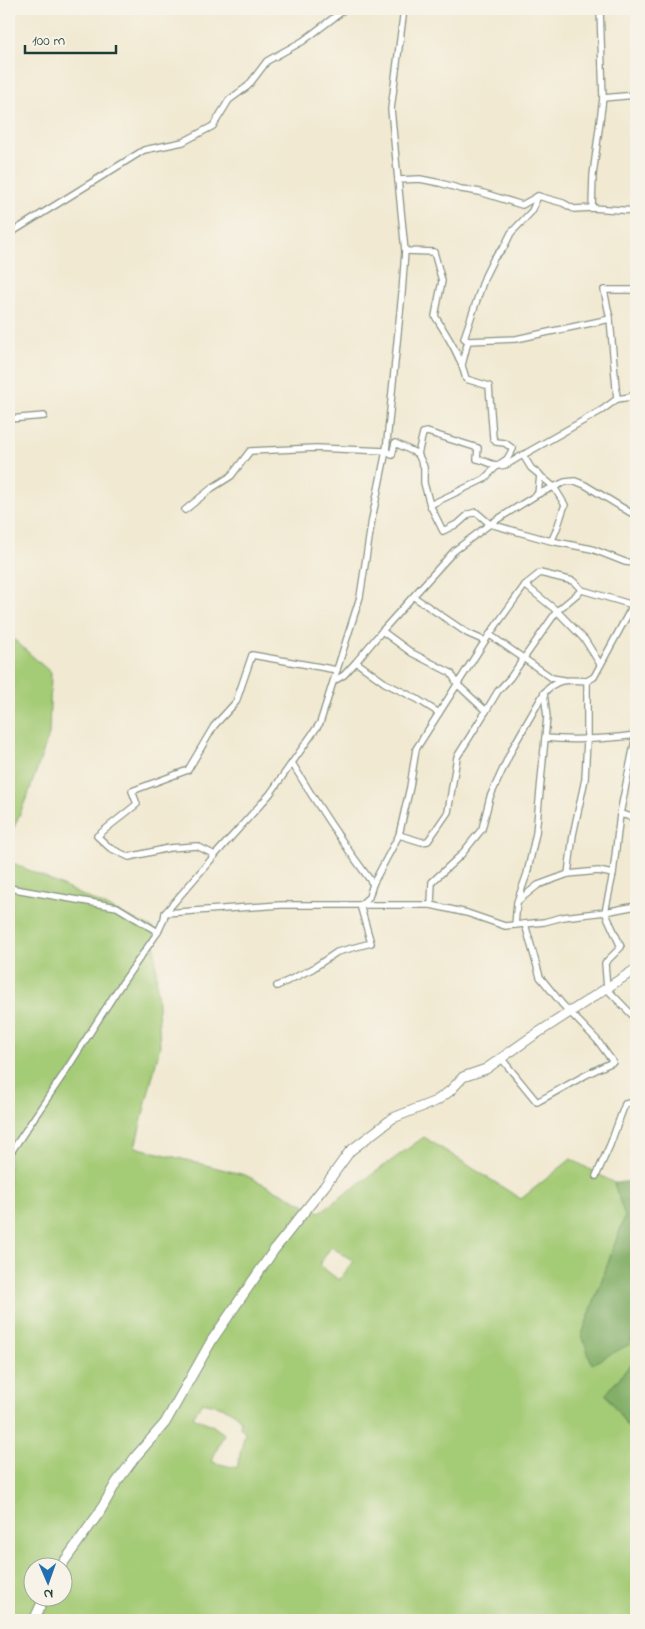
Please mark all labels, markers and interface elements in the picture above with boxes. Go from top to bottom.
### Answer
scale bar [25,22,116,54]
text: 100 m [32,30,65,52]
north arrow [22,1556,72,1606]
text: N [43,1583,53,1604]

